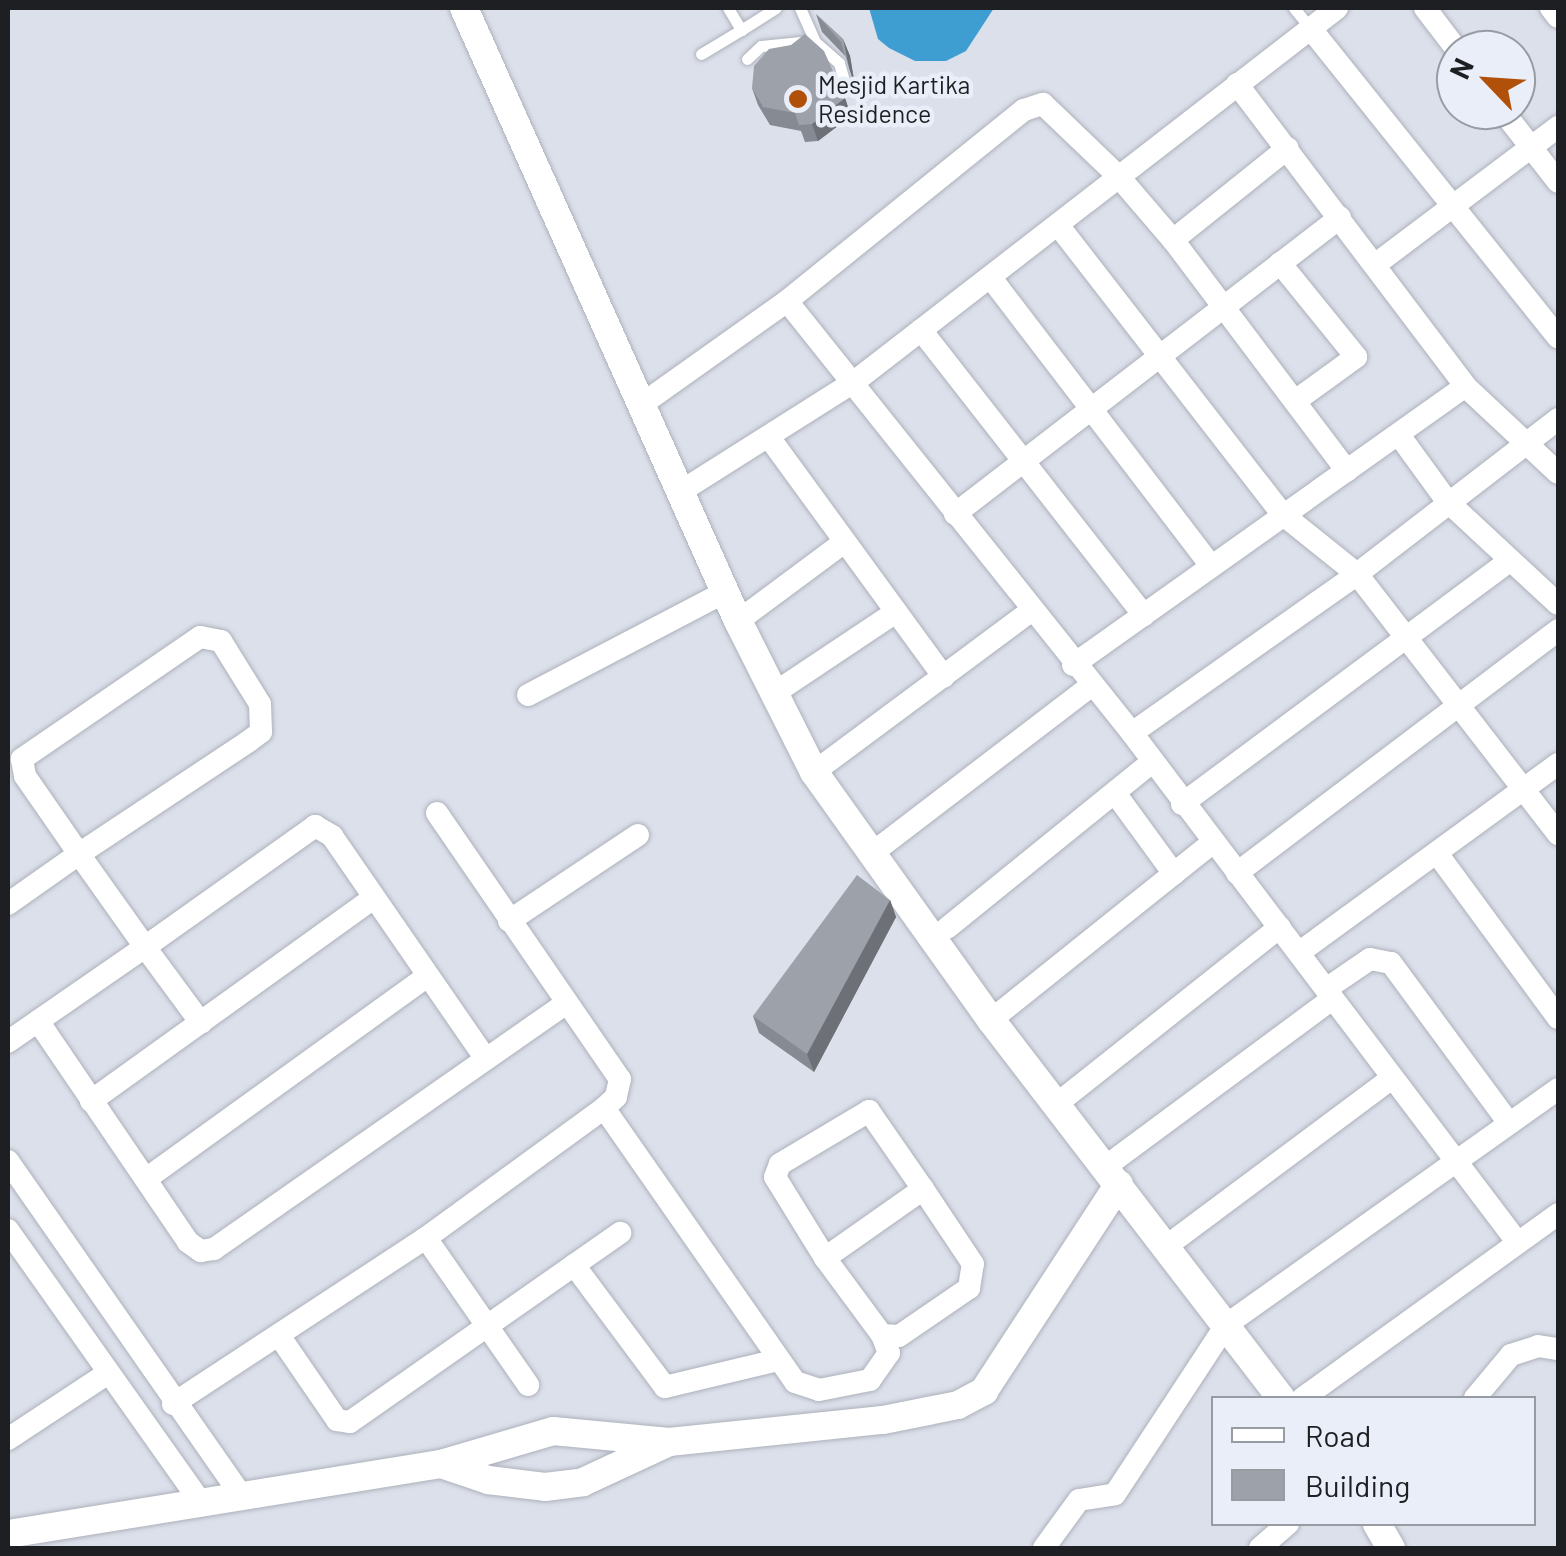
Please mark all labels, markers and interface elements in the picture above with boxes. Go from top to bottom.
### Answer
north arrow [1436,30,1536,130]
text: N [1441,53,1480,84]
place label: Mesjid Kartika Residence [818,70,970,129]
marker: Mesjid Kartika Residence [787,88,809,110]
legend [1211,1396,1536,1526]
text: Road [1305,1417,1371,1453]
text: Building [1305,1467,1410,1503]

